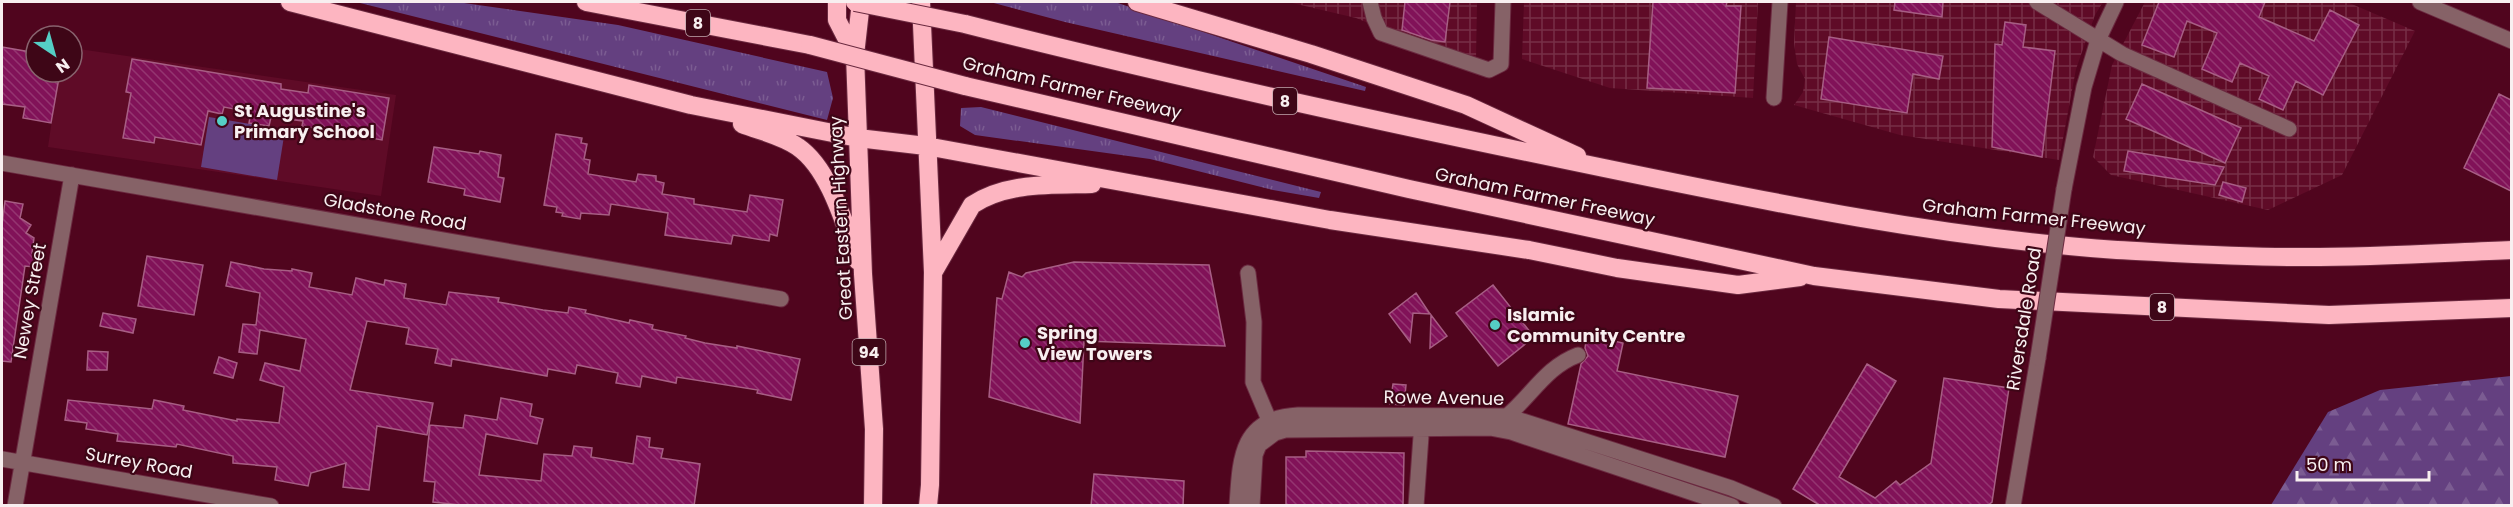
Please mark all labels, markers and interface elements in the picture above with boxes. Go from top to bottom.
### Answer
road number: 8 [686,10,710,36]
north arrow [24,24,84,84]
street label: Graham Farmer Freeway [960,50,1184,125]
text: N [51,53,74,79]
road number: 8 [1273,88,1297,114]
place label: St Augustine's Primary School [234,98,375,144]
marker: St Augustine's Primary School [215,114,229,128]
street label: Great Eastern Highway [823,115,858,321]
street label: Graham Farmer Freeway [1433,161,1657,232]
street label: Gladstone Road [322,187,468,236]
street label: Graham Farmer Freeway [1921,192,2147,241]
street label: Newey Street [7,241,52,361]
street label: Riversdale Road [2000,246,2047,392]
road number: 8 [2150,294,2174,320]
place label: Islamic Community Centre [1507,302,1685,348]
marker: Islamic Community Centre [1488,318,1502,332]
place label: Spring View Towers [1037,320,1152,366]
marker: Spring View Towers [1018,336,1032,350]
road number: 94 [852,339,886,365]
street label: Rowe Avenue [1383,384,1505,411]
street label: Surrey Road [84,441,195,484]
scale bar [2297,444,2429,482]
text: 50 m [2306,452,2352,477]

